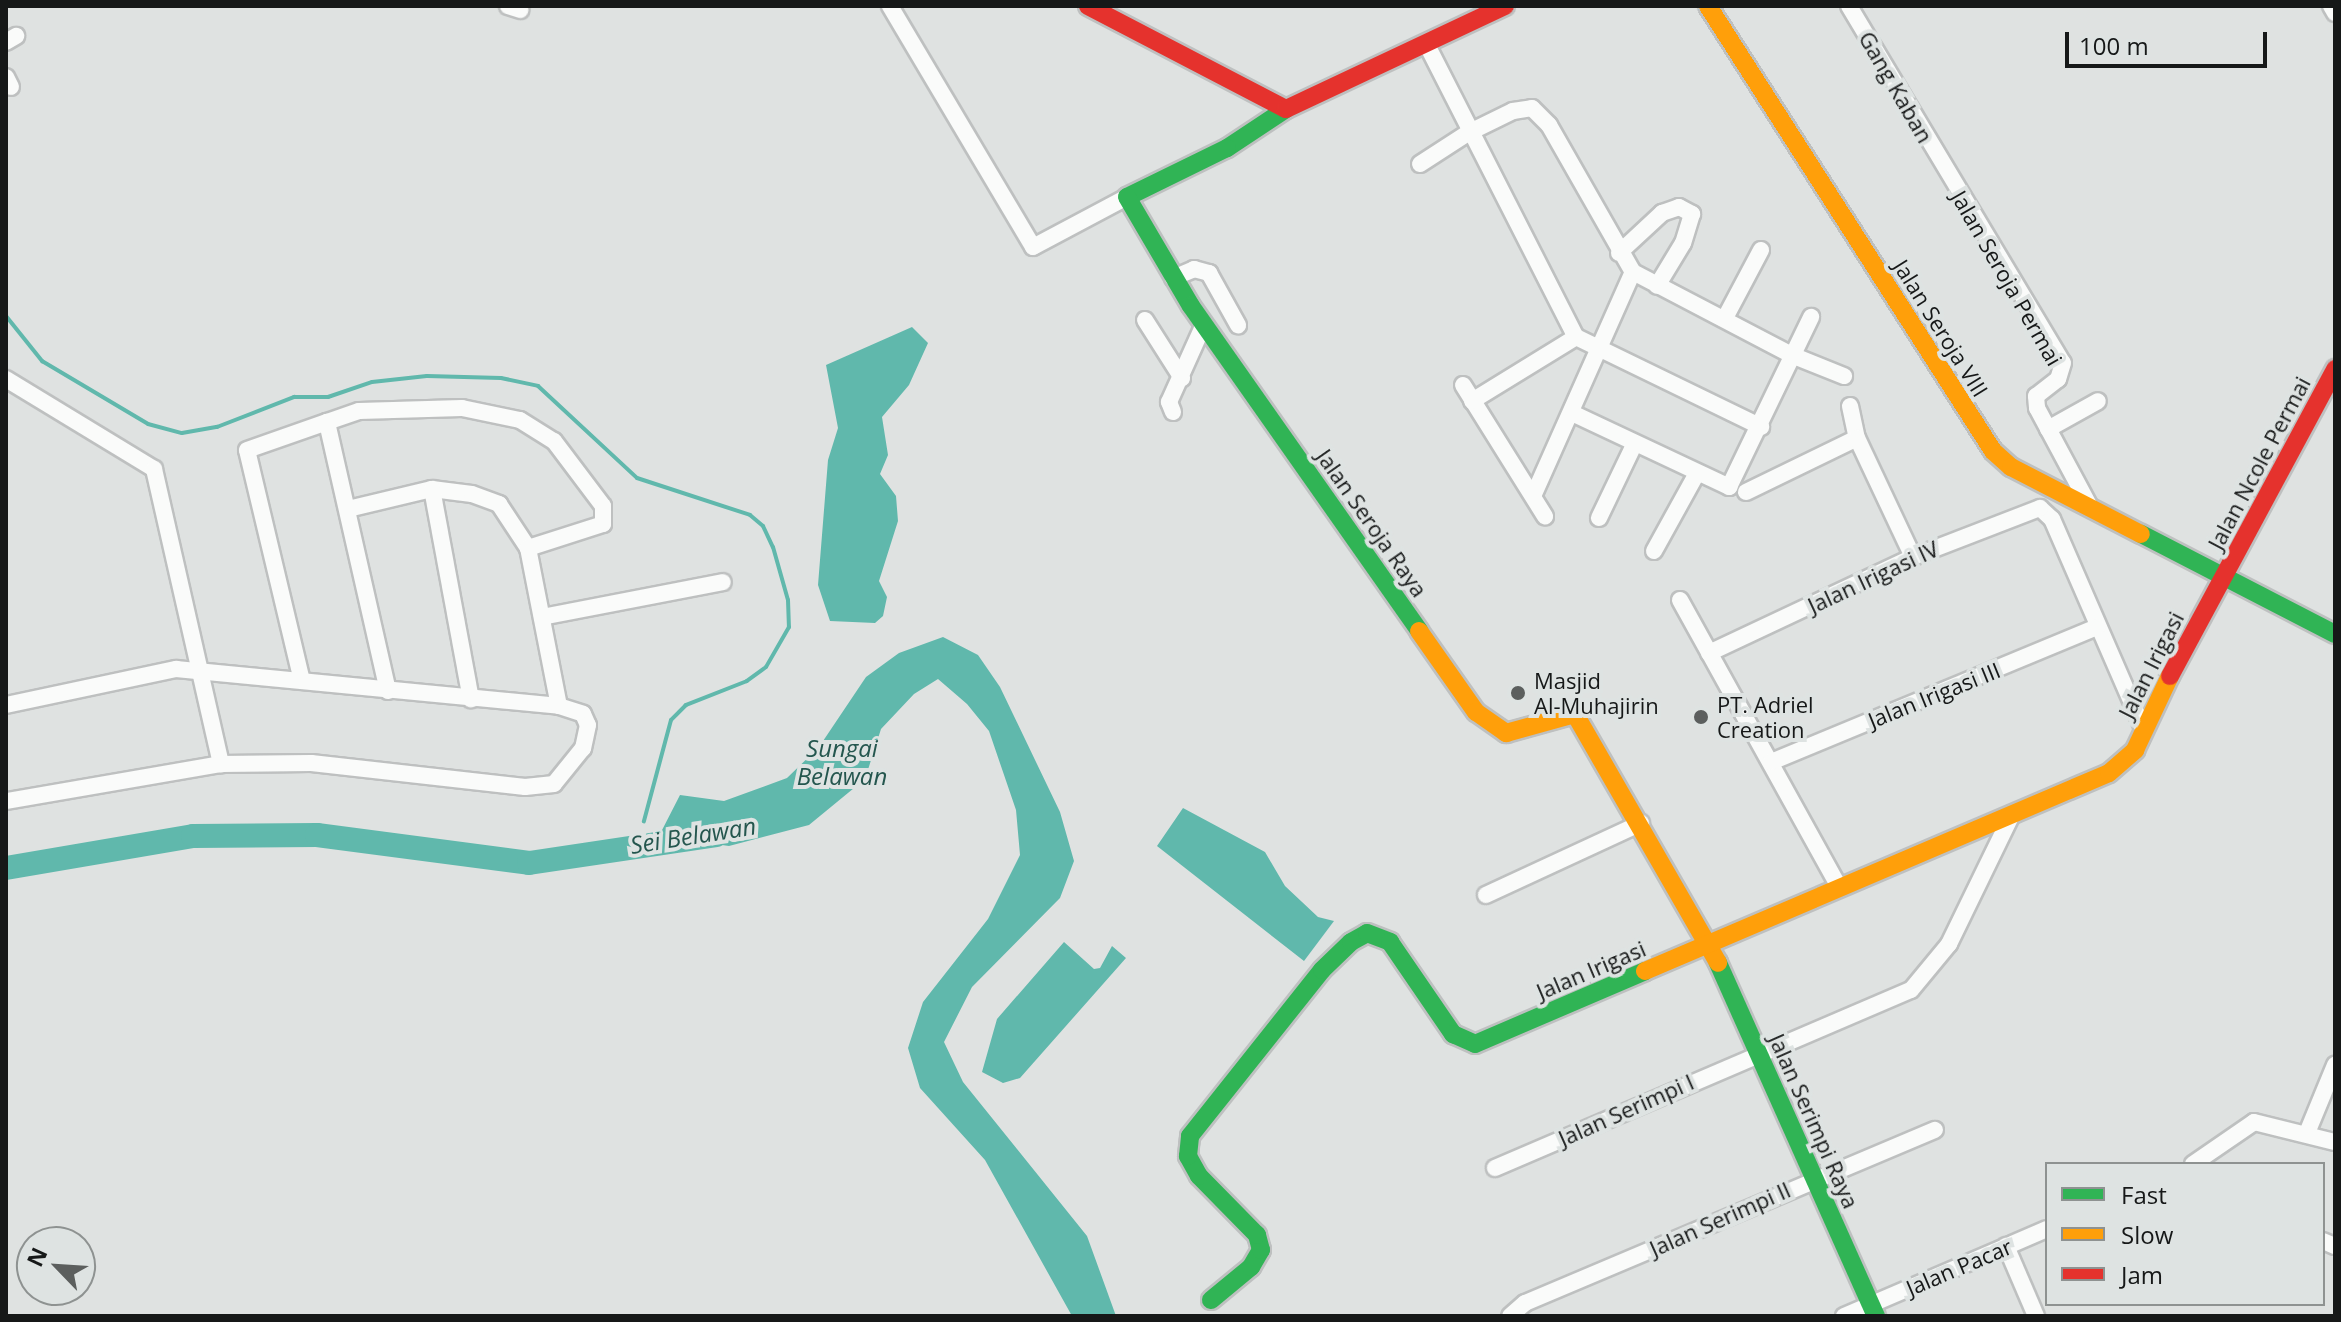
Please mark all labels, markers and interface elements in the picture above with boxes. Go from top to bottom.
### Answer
scale bar [2069,16,2271,66]
street label: Gang Kaban [1854,27,1938,147]
text: 100 m [2079,29,2149,62]
street label: Jalan Seroja Permai [1946,186,2068,370]
street label: Jalan Seroja VIII [1888,255,1994,401]
street label: Jalan Ncole Permai [2202,372,2316,554]
street label: Jalan Seroja Raya [1311,444,1433,602]
street label: Jalan Irigasi IV [1804,535,1942,619]
street label: Jalan Irigasi [2113,607,2189,723]
street label: Jalan Irigasi III [1864,657,2004,733]
place label: Masjid Al-Muhajirin [1534,667,1659,718]
marker: Masjid Al-Muhajirin [1509,684,1527,702]
place label: PT. Adriel Creation [1717,691,1814,742]
marker: PT. Adriel Creation [1692,708,1710,726]
water label: Sungai Belawan [797,734,887,790]
water label: Sei Belawan [628,811,758,859]
street label: Jalan Irigasi [1532,935,1650,1005]
street label: Jalan Serimpi Raya [1764,1030,1864,1212]
street label: Jalan Serimpi I [1554,1068,1698,1152]
legend [2045,1162,2325,1306]
street label: Jalan Serimpi II [1645,1176,1795,1262]
text: Fast [2121,1178,2167,1211]
text: Slow [2121,1218,2173,1251]
north arrow [16,1226,96,1306]
street label: Jalan Pacar [1902,1233,2016,1301]
text: N [19,1242,53,1271]
text: Jam [2121,1258,2163,1291]

